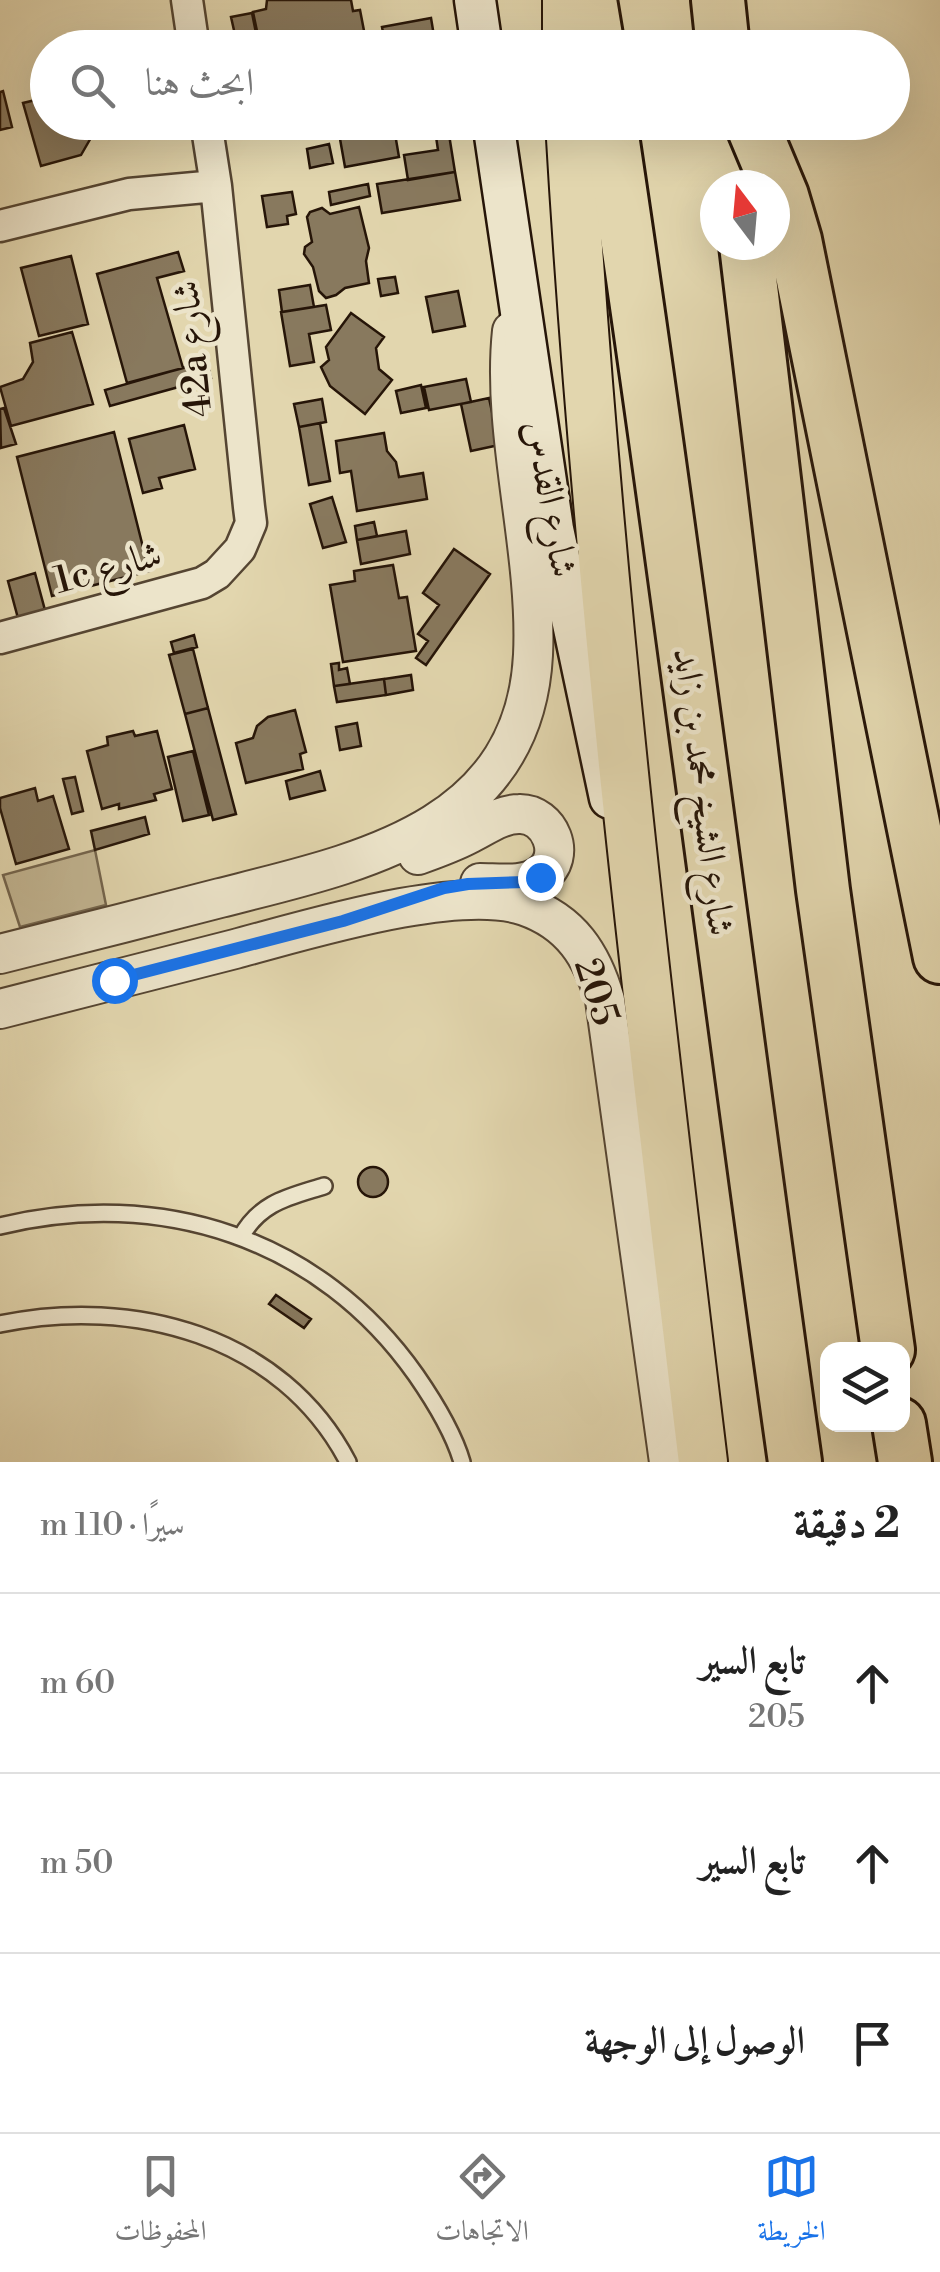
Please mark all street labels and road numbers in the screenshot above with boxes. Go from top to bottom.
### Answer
street label: 42a شارع [162,278,230,420]
street label: شارع القدس [507,417,587,582]
street label: 1c شارع [49,531,168,611]
street label: شارع الشيخ محمد بن زايد [653,645,744,940]
street label: 205 [563,952,629,1032]

